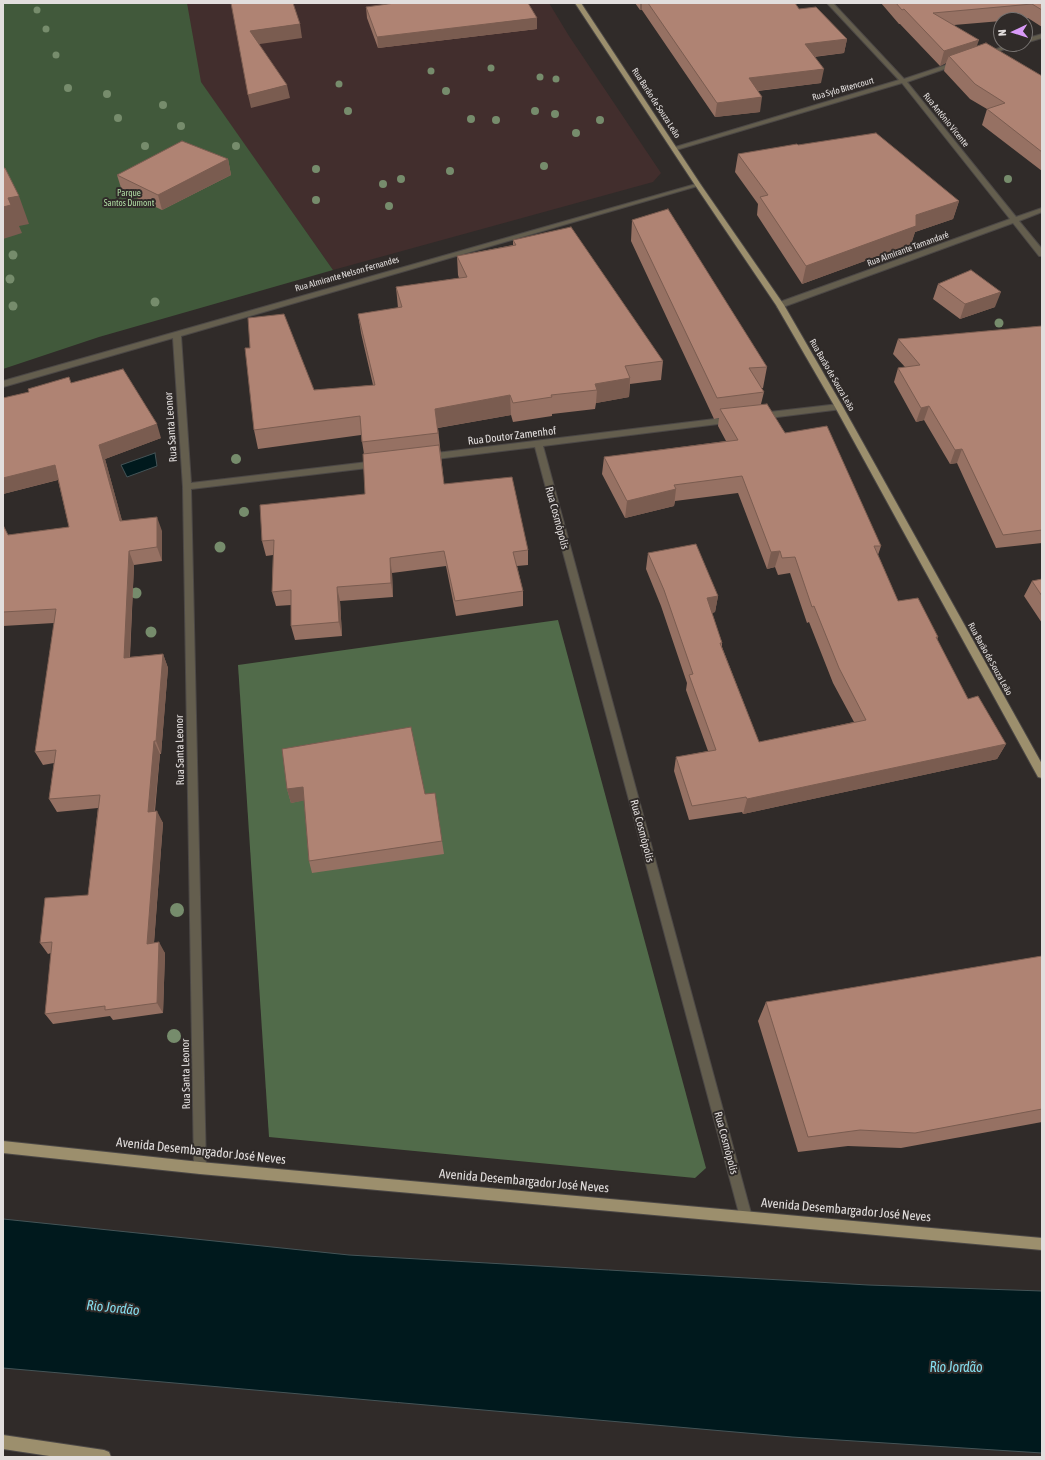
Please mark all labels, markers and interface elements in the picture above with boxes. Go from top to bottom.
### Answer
north arrow [993,12,1033,52]
text: N [996,29,1008,36]
street label: Rua Barão de Souza Leão [629,66,683,140]
street label: Rua Sylo Bitencourt [811,75,875,103]
street label: Rua Antônio Vicente [921,91,971,149]
park label: Parque Santos Dumont [104,188,154,209]
street label: Rua Almirante Tamandaré [866,229,950,269]
street label: Rua Almirante Nelson Fernandes [294,254,400,294]
street label: Rua Barão de Souza Leão [807,337,857,413]
street label: Rua Santa Leonor [162,391,180,463]
street label: Rua Doutor Zamenhof [467,424,557,448]
street label: Rua Cosmópolis [542,485,572,551]
street label: Rua Barão de Souza Leão [966,621,1014,697]
street label: Rua Santa Leonor [173,715,187,785]
street label: Rua Cosmópolis [627,798,657,864]
street label: Rua Santa Leonor [179,1039,193,1109]
street label: Rua Cosmópolis [711,1110,741,1176]
street label: Avenida Desembargador José Neves [115,1134,287,1168]
street label: Avenida Desembargador José Neves [438,1166,610,1196]
street label: Avenida Desembargador José Neves [760,1195,932,1225]
water label: Rio Jordão [86,1297,140,1319]
water label: Rio Jordão [929,1360,983,1376]

